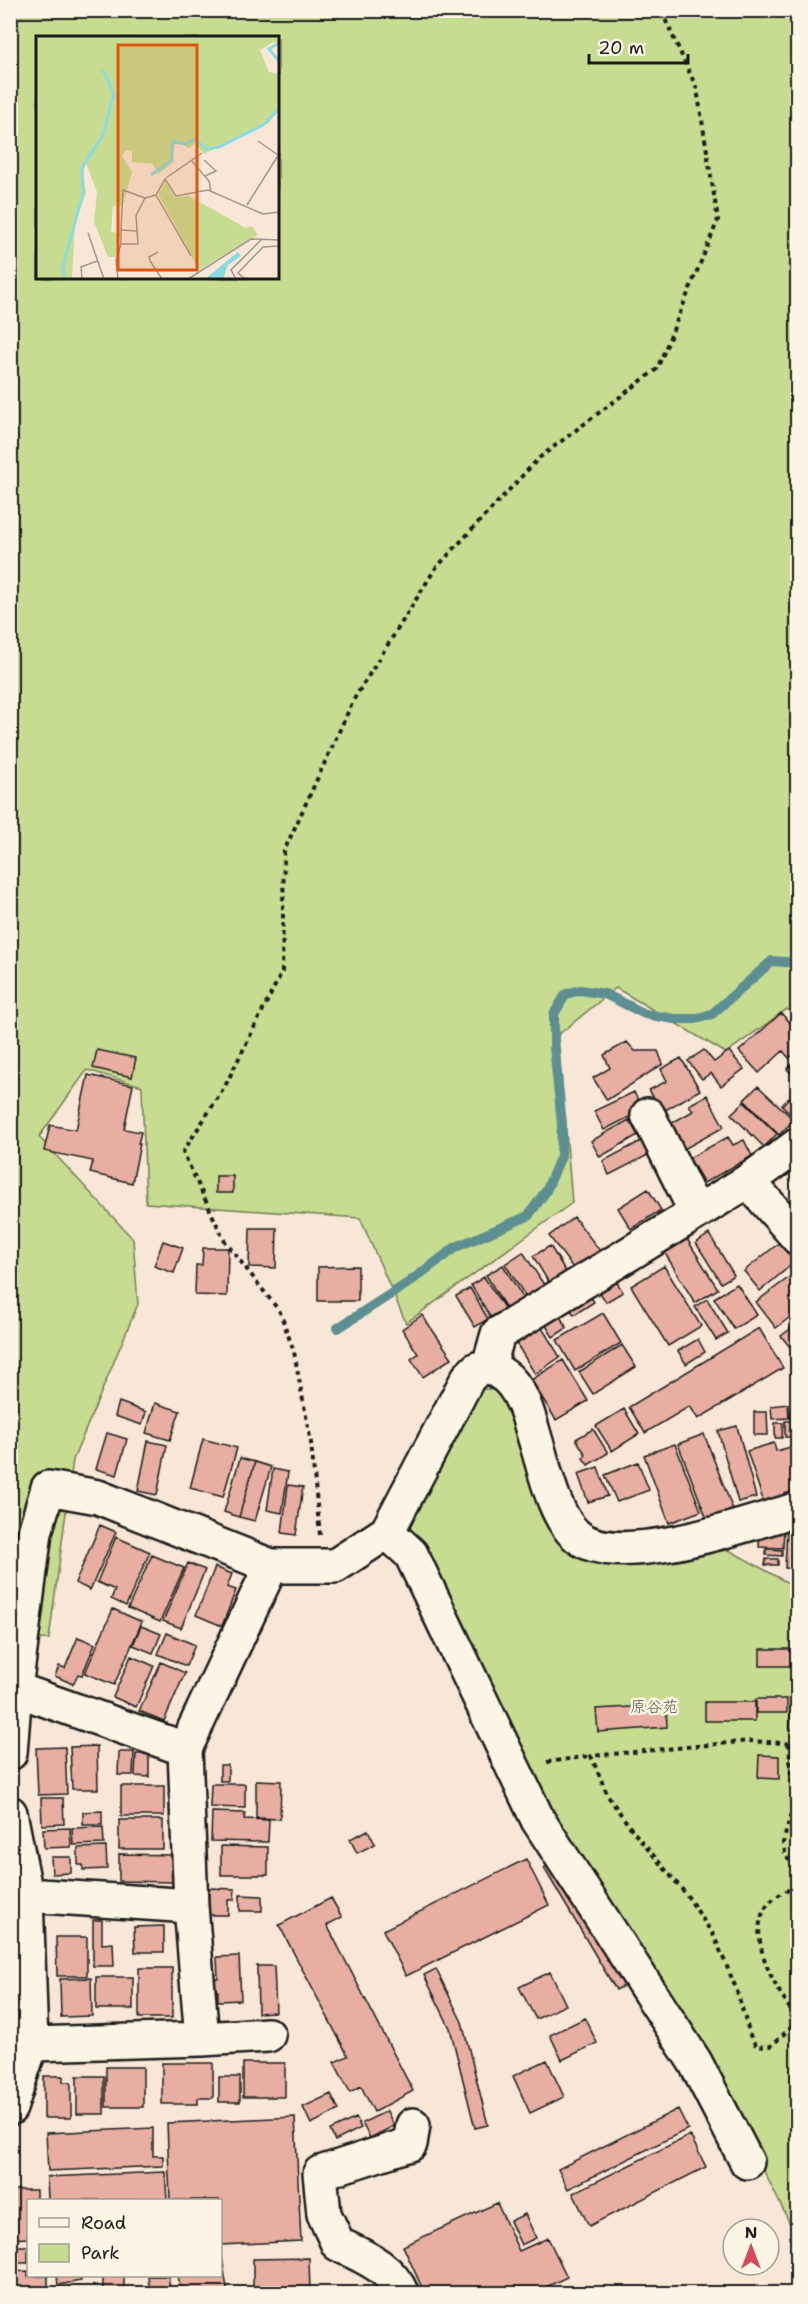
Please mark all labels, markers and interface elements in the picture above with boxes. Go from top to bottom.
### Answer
scale bar [589,27,688,65]
inset map [36,36,279,279]
text: 20 m [598,36,644,60]
park label: 原谷苑 [630,1696,678,1717]
legend [27,2199,222,2277]
text: Road [81,2211,126,2235]
north arrow [721,2217,781,2277]
text: N [745,2222,757,2243]
text: Park [81,2241,120,2265]

